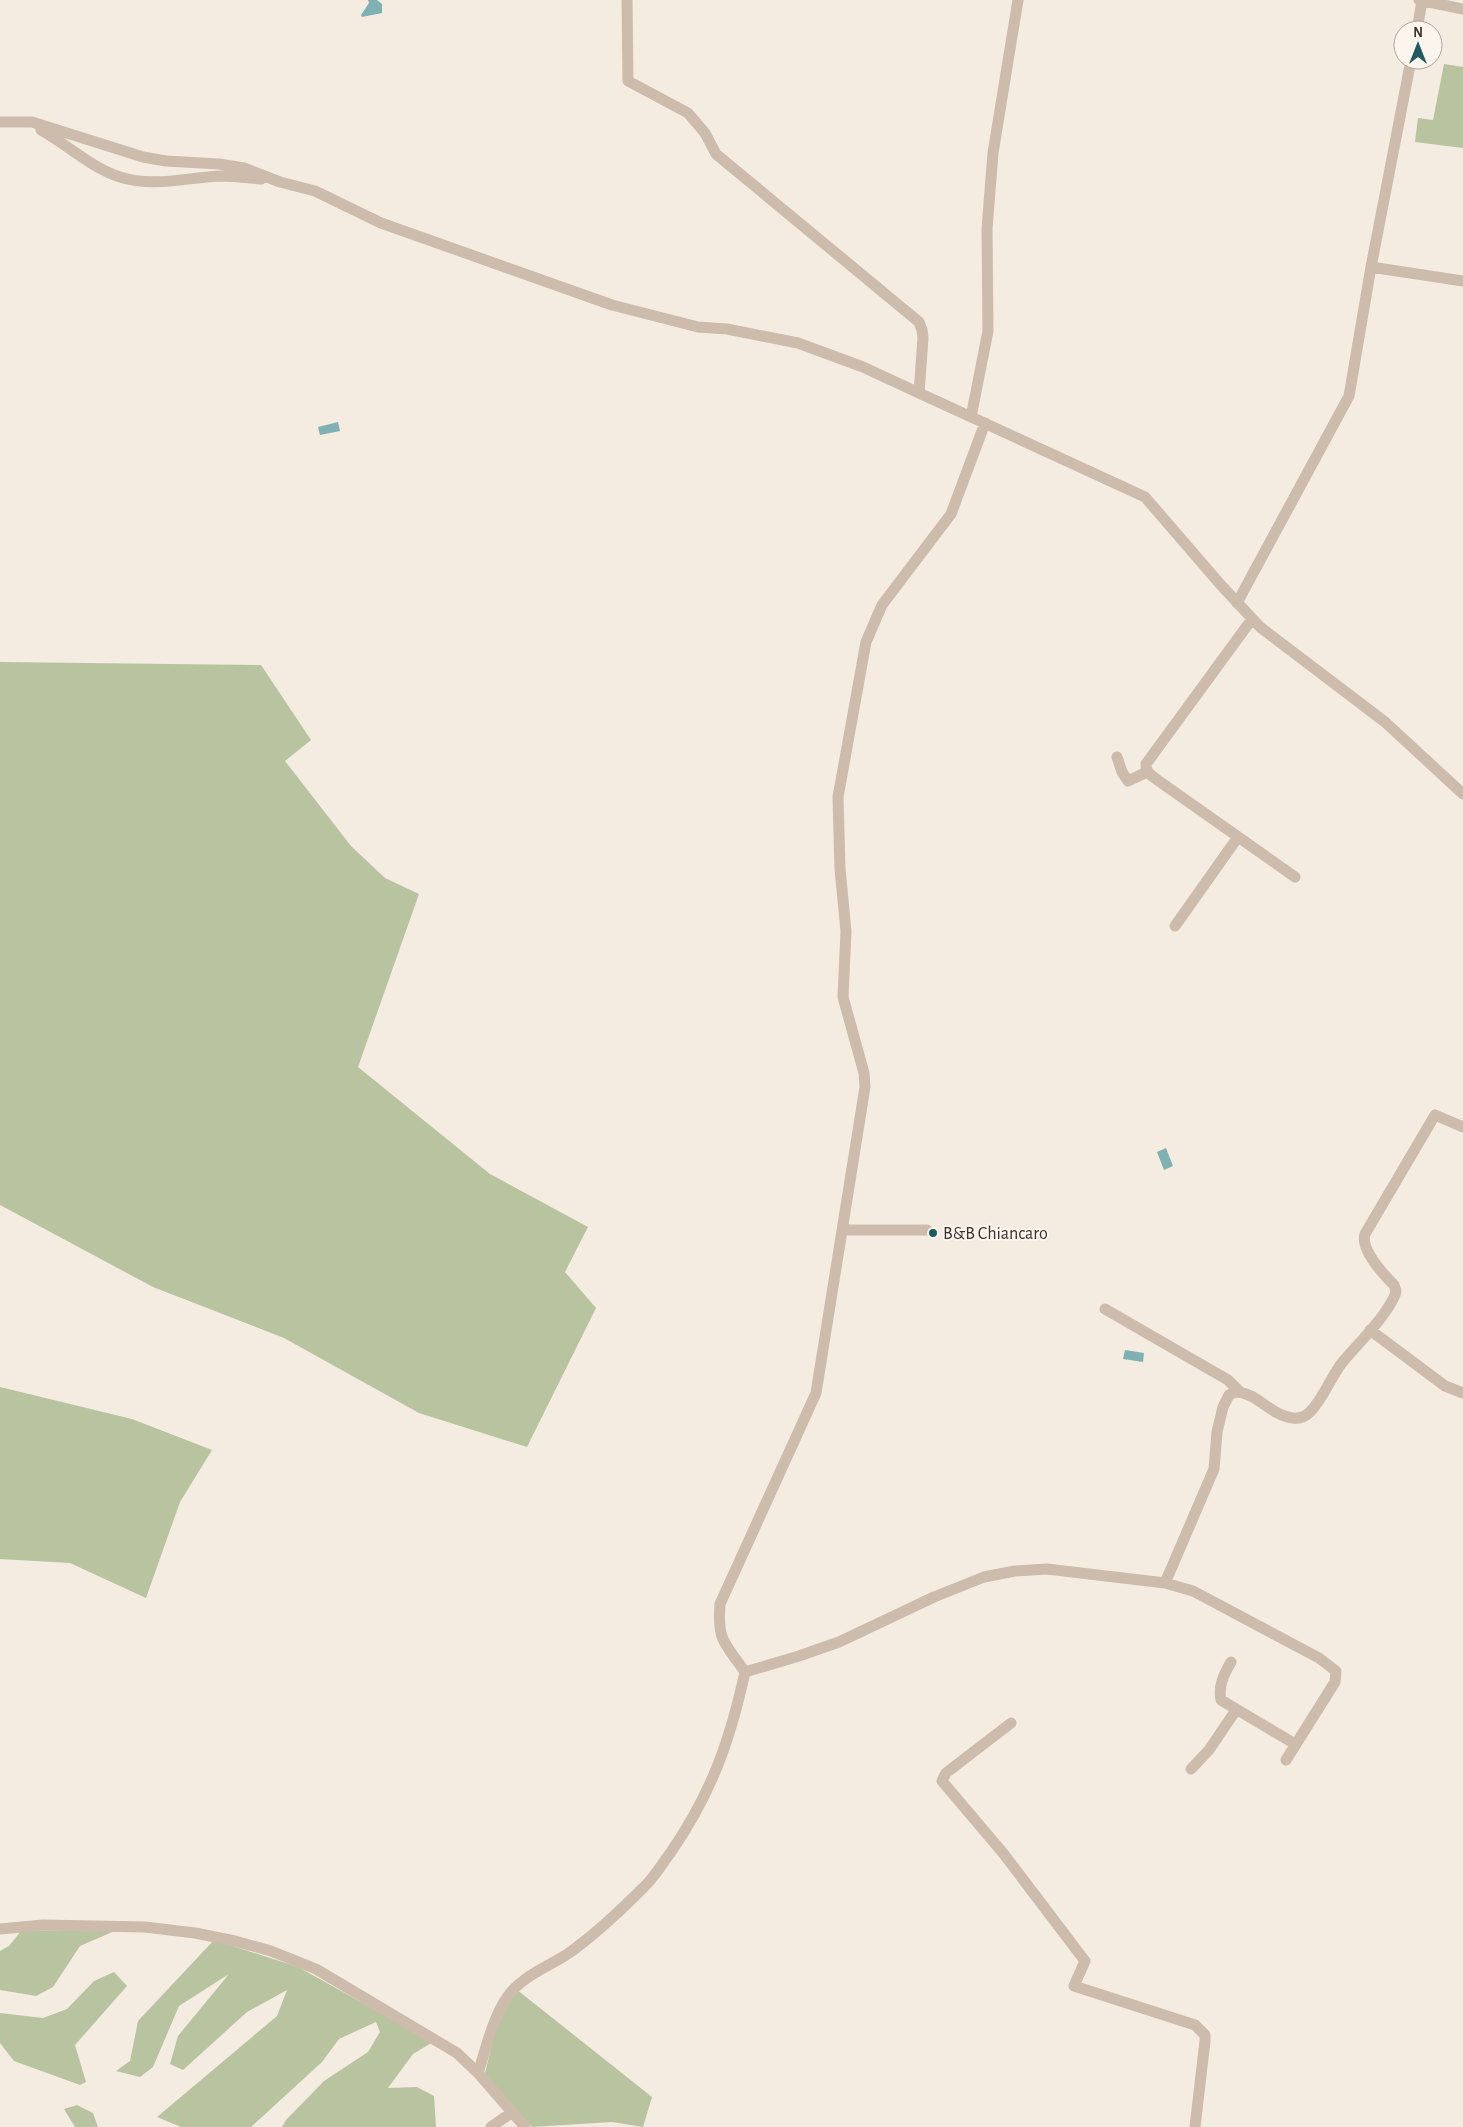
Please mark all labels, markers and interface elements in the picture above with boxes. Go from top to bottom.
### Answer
north arrow [1393,20,1443,70]
text: N [1413,26,1423,40]
place label: B&B Chiancaro [943,1225,1048,1243]
marker: B&B Chiancaro [927,1227,939,1239]

